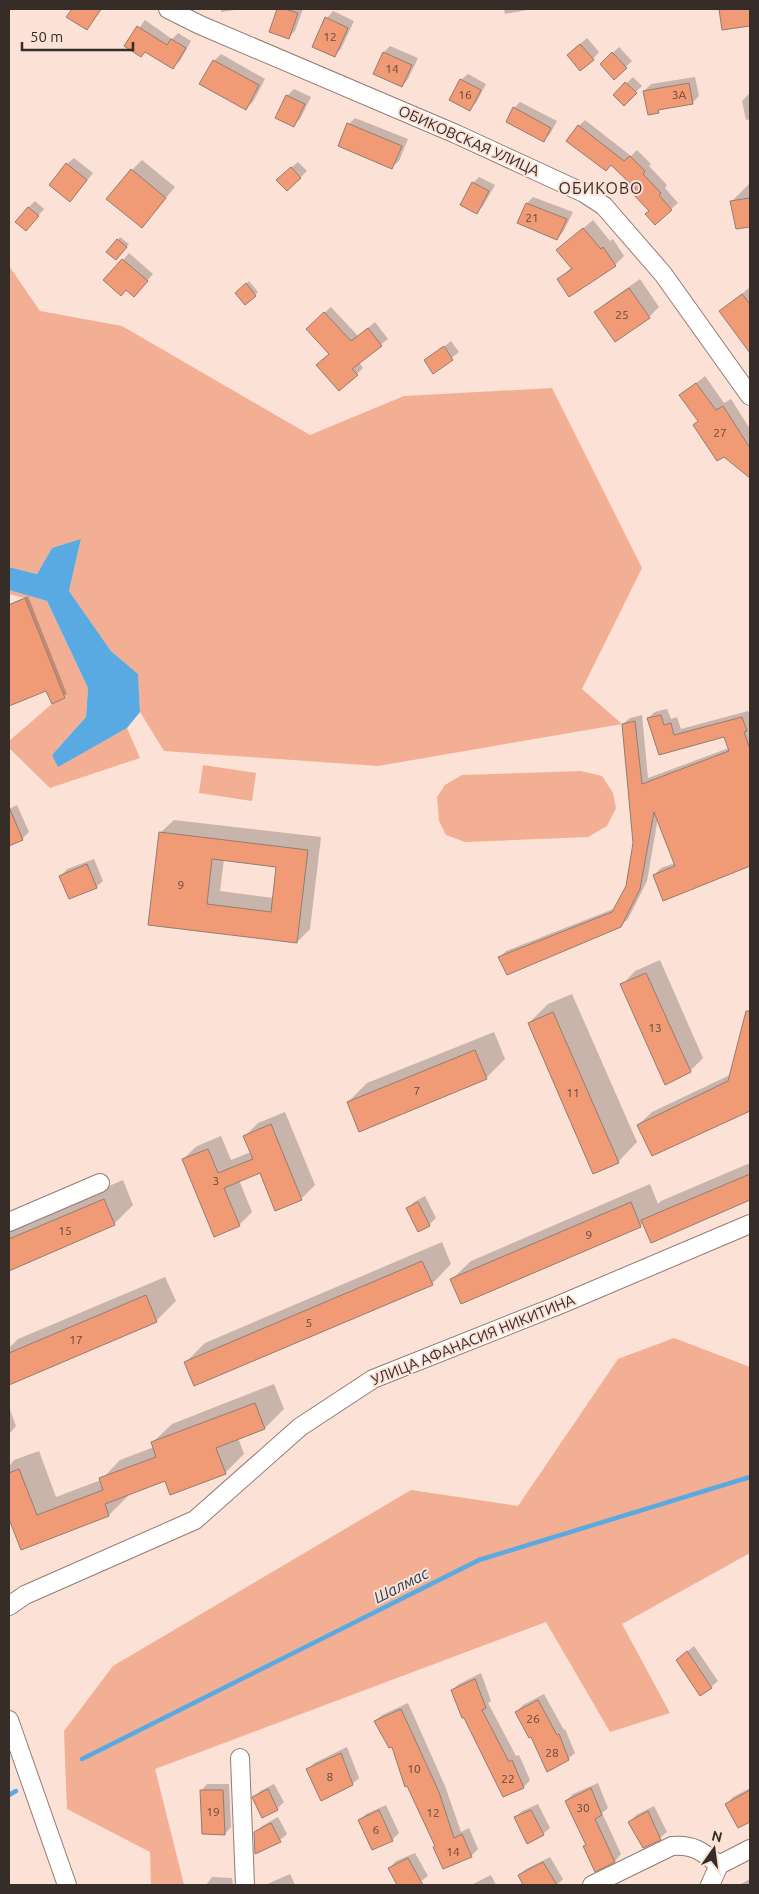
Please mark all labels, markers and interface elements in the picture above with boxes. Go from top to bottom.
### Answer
scale bar [22,20,134,52]
text: 50 m [30,28,63,45]
house number: 12 [323,30,337,43]
house number: 14 [385,62,399,75]
house number: 16 [458,88,472,101]
house number: 3А [672,88,686,101]
street label: ОБИКОВСКАЯ УЛИЦА [396,102,543,179]
district label: ОБИКОВО [558,179,644,197]
house number: 21 [525,211,539,224]
house number: 25 [615,308,629,321]
house number: 27 [713,426,727,439]
house number: 9 [178,878,184,891]
house number: 13 [648,1021,662,1034]
house number: 7 [414,1084,420,1097]
house number: 11 [566,1086,580,1099]
house number: 3 [213,1174,219,1187]
house number: 15 [58,1224,72,1237]
house number: 9 [586,1228,592,1241]
street label: УЛИЦА АФАНАСИЯ НИКИТИНА [369,1291,577,1388]
house number: 5 [306,1316,312,1329]
house number: 17 [69,1333,83,1346]
water label: Шалмас [370,1563,432,1606]
house number: 26 [526,1712,540,1725]
house number: 28 [545,1746,559,1759]
house number: 10 [407,1762,421,1775]
house number: 8 [327,1770,334,1783]
house number: 22 [501,1772,515,1785]
house number: 30 [576,1801,590,1814]
house number: 19 [206,1805,220,1818]
house number: 12 [426,1806,440,1819]
house number: 6 [373,1823,380,1836]
north arrow [689,1824,739,1874]
text: N [710,1827,724,1845]
house number: 14 [446,1845,460,1858]

